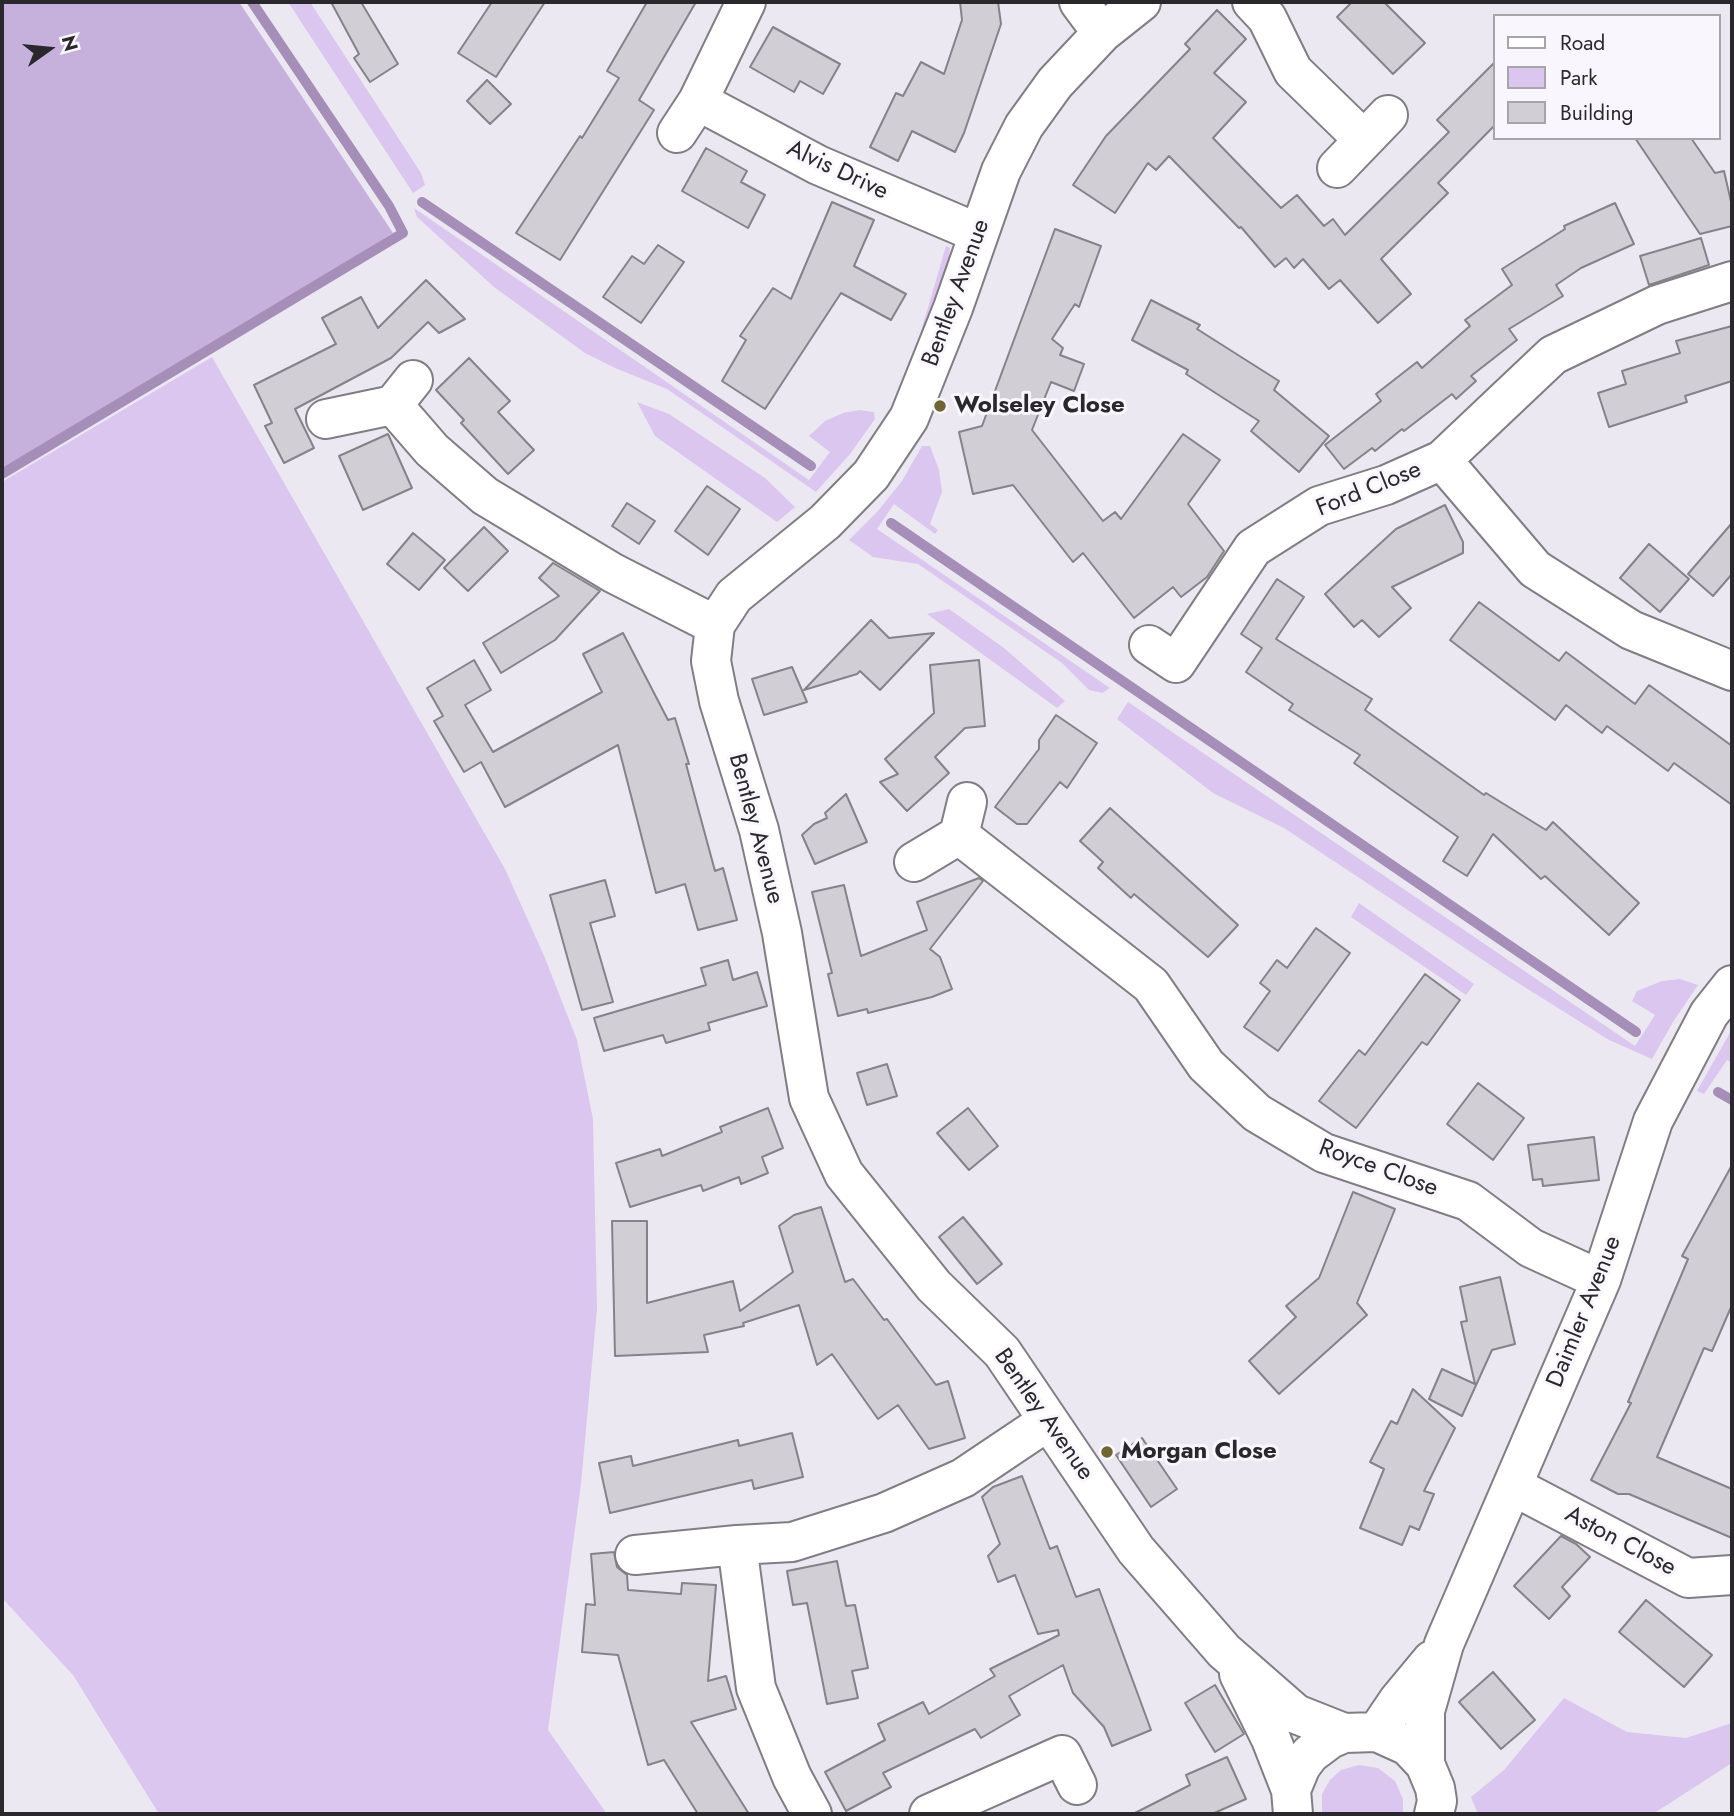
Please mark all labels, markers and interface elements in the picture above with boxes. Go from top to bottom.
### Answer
north arrow [14,14,84,84]
legend [1492,14,1720,140]
text: Road [1560,28,1605,58]
text: N [55,33,85,54]
text: Park [1560,63,1597,93]
text: Building [1560,98,1633,128]
street label: Alvis Drive [782,135,892,207]
street label: Bentley Avenue [917,216,997,370]
place label: Wolseley Close [954,392,1125,420]
marker: Wolseley Close [932,398,948,414]
street label: Ford Close [1312,456,1426,524]
street label: Bentley Avenue [721,751,789,907]
street label: Royce Close [1315,1134,1441,1204]
street label: Daimler Avenue [1542,1232,1628,1392]
street label: Bentley Avenue [987,1344,1099,1486]
place label: Morgan Close [1121,1438,1277,1466]
marker: Morgan Close [1099,1444,1115,1460]
street label: Aston Close [1560,1501,1680,1583]

